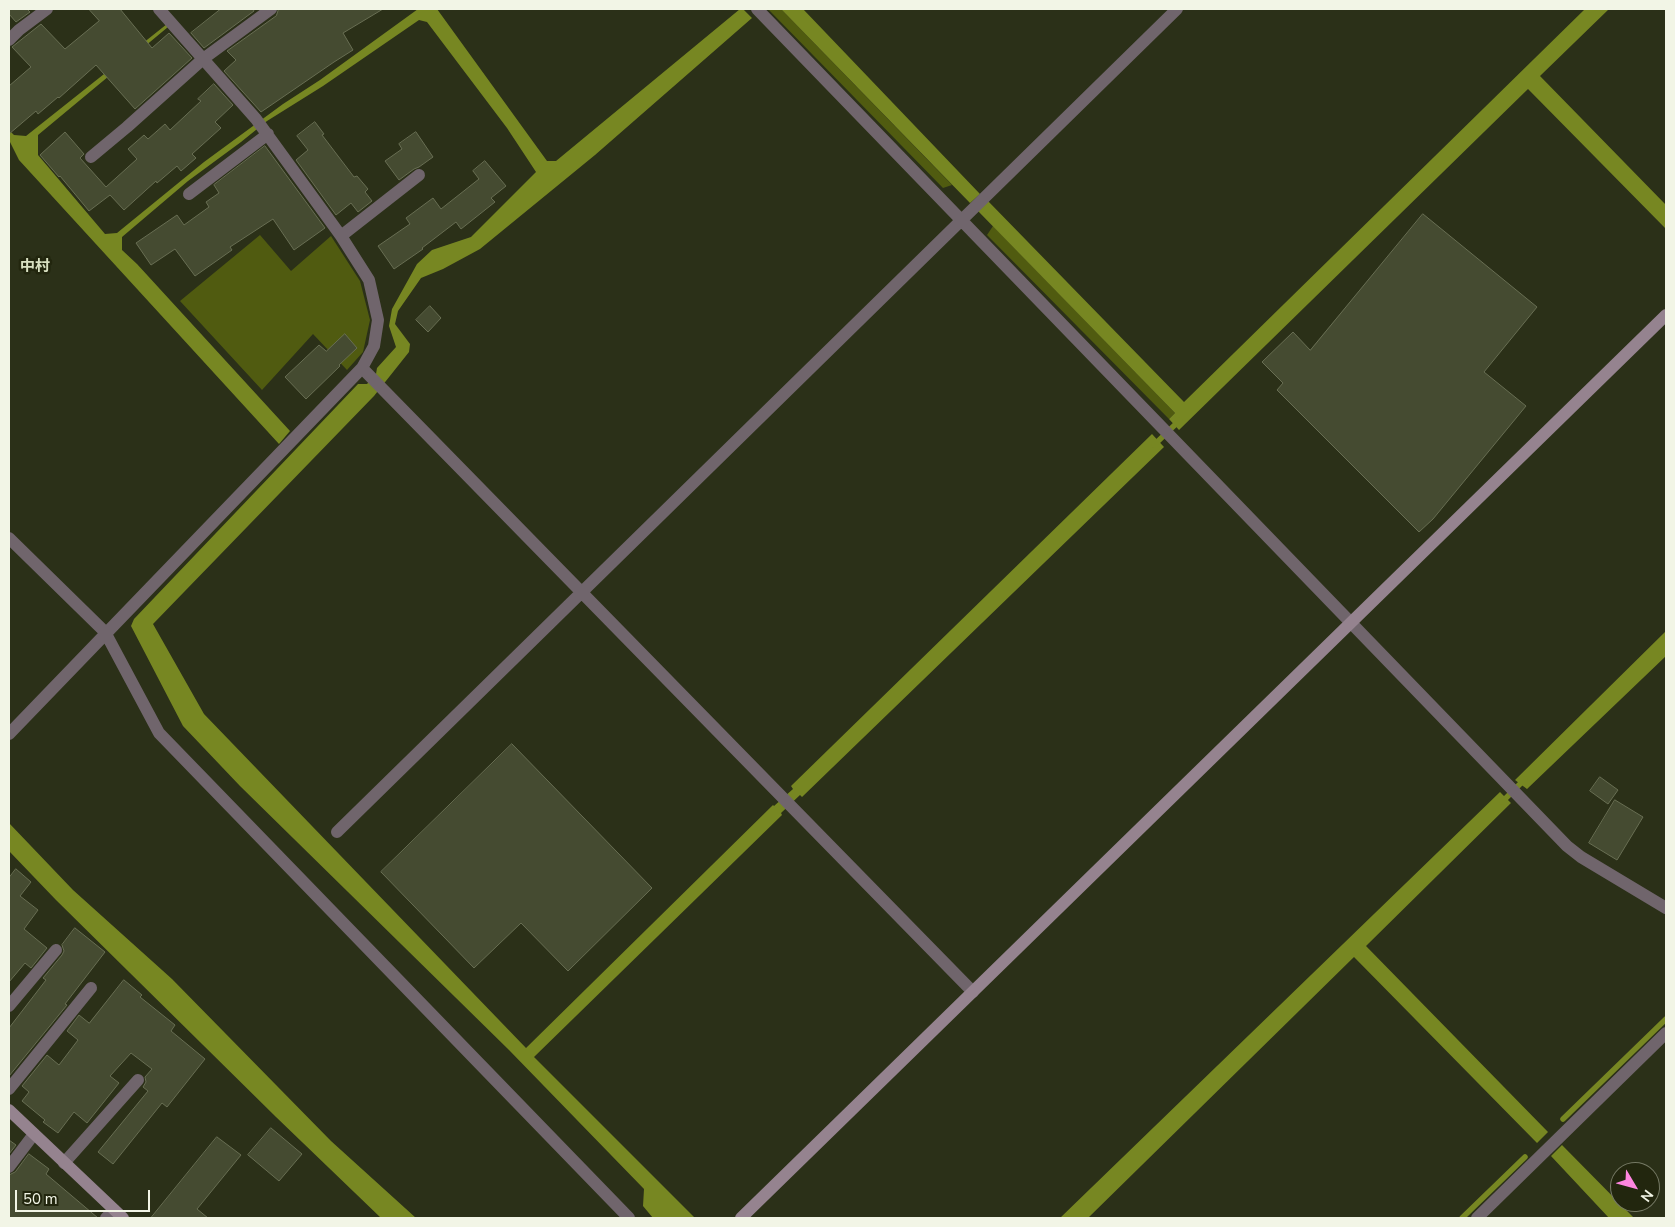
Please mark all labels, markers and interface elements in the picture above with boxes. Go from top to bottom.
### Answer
district label: 中村 [20,258,50,276]
north arrow [1610,1162,1660,1212]
scale bar [18,1180,152,1212]
text: N [1636,1186,1657,1206]
text: 50 m [23,1189,58,1209]

